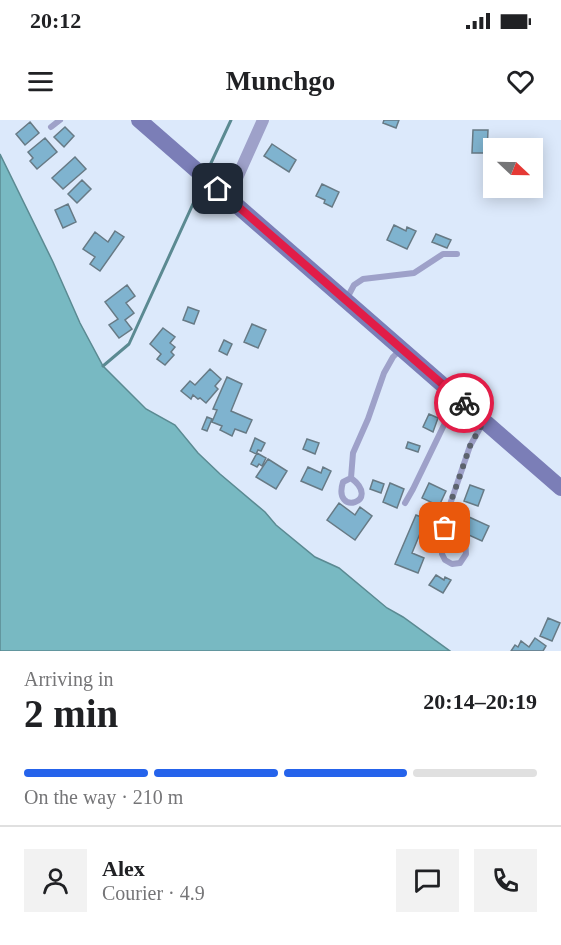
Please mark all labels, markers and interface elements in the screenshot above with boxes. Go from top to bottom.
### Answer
text: 20:12 [30,8,81,33]
icon: menu [24,65,57,98]
icon: heart [504,65,537,98]
text: Munchgo [226,66,335,96]
north arrow [483,138,543,198]
map controls [483,138,543,198]
pin [192,163,243,214]
icon: home [201,172,234,205]
courier [434,373,494,433]
icon: bike [448,387,481,420]
pin [419,502,470,553]
icon: bag [428,511,461,544]
text: Arriving in [24,668,113,690]
text: 20:14–20:19 [423,689,537,714]
text: 2 min [24,692,118,735]
text: On the way · 210 m [24,786,183,808]
button: person [24,849,87,912]
button: chat [396,849,459,912]
button: phone [474,849,537,912]
text: Alex [102,856,145,881]
text: Courier · 4.9 [102,882,205,904]

